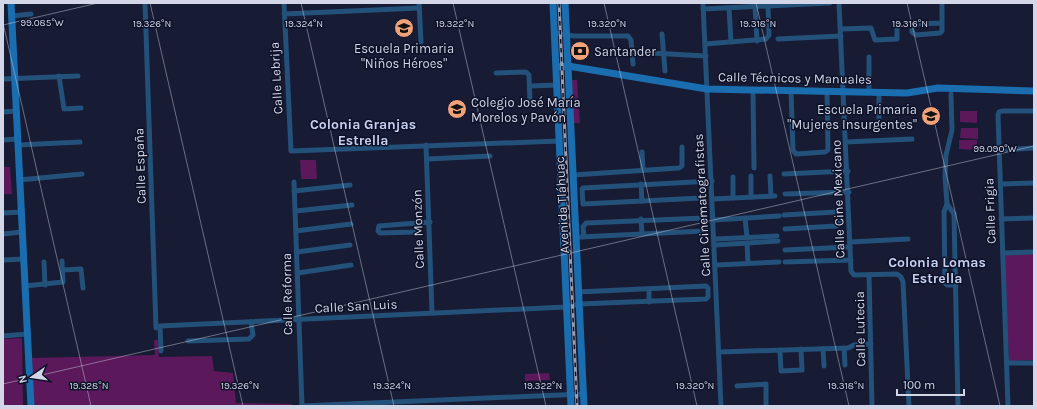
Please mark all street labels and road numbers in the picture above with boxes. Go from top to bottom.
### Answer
street label: Calle Lebrija [267,41,285,115]
street label: Calle Técnicos y Manuales [718,69,872,87]
street label: Calle España [131,128,149,204]
street label: Calle Cinematografistas [691,133,713,277]
street label: Calle Cine Mexicano [828,139,848,259]
street label: Avenida Tláhuac [552,156,572,254]
street label: Calle Frigia [981,178,999,244]
street label: Calle Monzón [409,189,427,269]
street label: Calle Reforma [279,253,295,335]
street label: Calle Lutecia [852,291,868,367]
street label: Calle San Luis [314,296,398,316]

